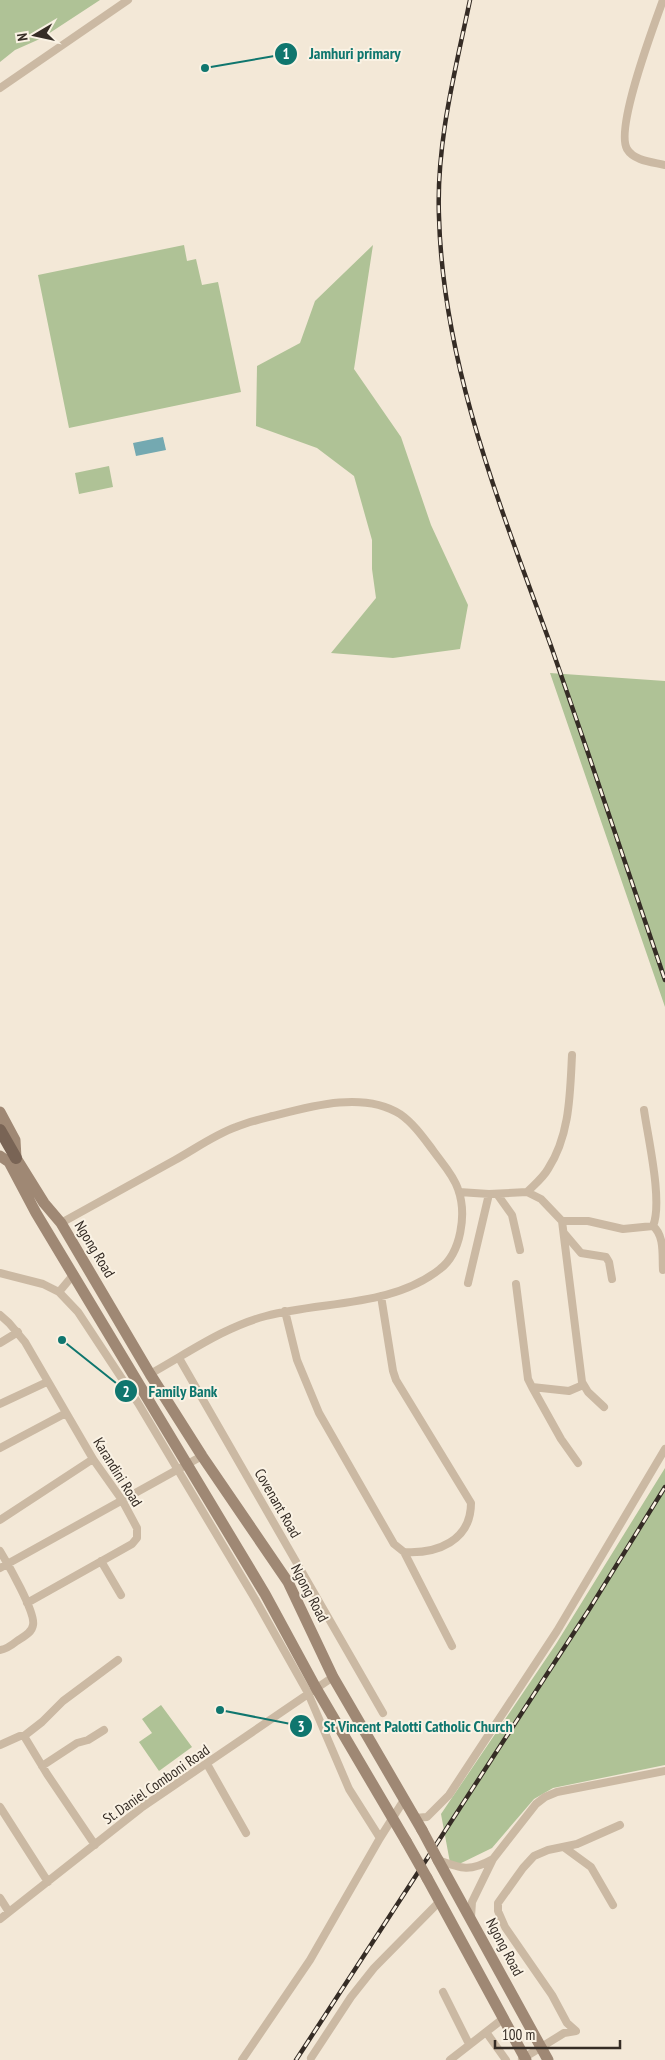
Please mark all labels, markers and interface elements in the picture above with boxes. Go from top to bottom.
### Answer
north arrow [10,10,60,60]
text: N [13,32,32,42]
callout: Jamhuri primary [274,38,410,69]
text: Jamhuri primary [308,43,401,63]
text: 1 [282,44,290,63]
street label: Ngong Road [71,1217,119,1281]
callout: Family Bank [113,1376,228,1407]
text: Family Bank [149,1381,218,1401]
text: 2 [122,1382,130,1401]
street label: Karandini Road [89,1434,147,1510]
street label: Covenant Road [251,1465,305,1541]
street label: Ngong Road [287,1561,333,1625]
callout: St Vincent Palotti Catholic Church [288,1711,523,1742]
text: St Vincent Palotti Catholic Church [323,1716,513,1736]
text: 3 [297,1717,305,1736]
street label: St. Daniel Comboni Road [99,1740,213,1828]
street label: Ngong Road [482,1915,528,1979]
scale bar [495,2018,620,2050]
text: 100 m [502,2025,535,2044]

